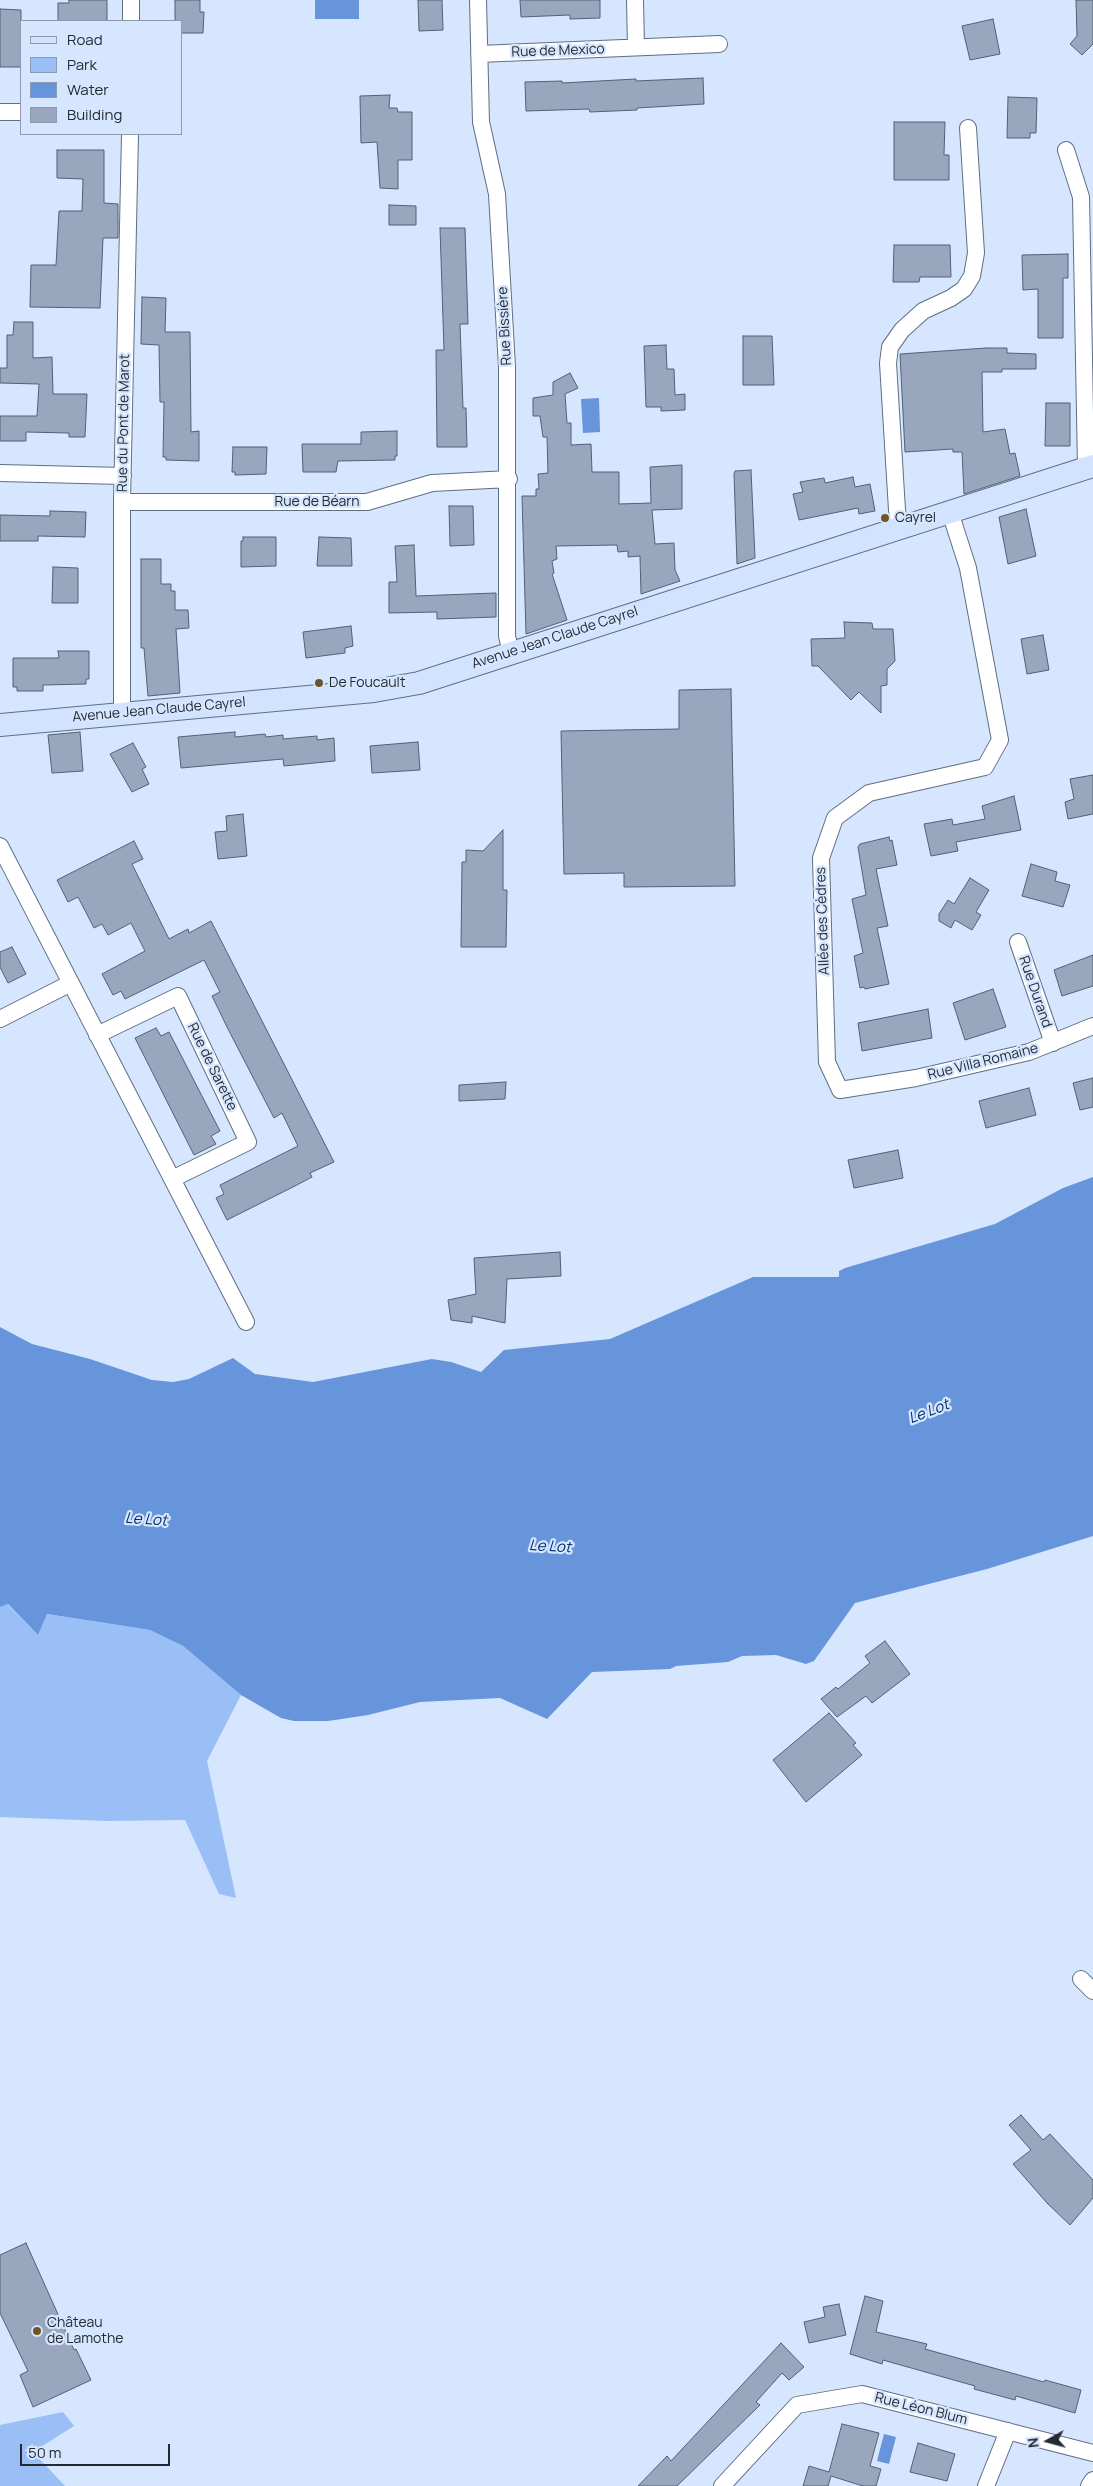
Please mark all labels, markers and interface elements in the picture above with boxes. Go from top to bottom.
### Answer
legend [20,20,182,135]
text: Road [67,29,103,50]
street label: Rue de Mexico [511,41,605,61]
text: Park [67,54,97,75]
text: Water [67,79,109,100]
text: Building [67,104,122,125]
street label: Rue Bissière [495,286,515,366]
street label: Rue du Pont de Marot [114,354,134,492]
street label: Rue de Béarn [274,494,360,510]
place label: Cayrel [895,510,936,526]
marker: Cayrel [879,512,891,524]
street label: Avenue Jean Claude Cayrel [470,603,640,673]
place label: De Foucault [329,675,405,691]
marker: De Foucault [313,677,325,689]
street label: Avenue Jean Claude Cayrel [72,694,246,726]
street label: Allée des Cèdres [813,867,833,975]
street label: Rue Durand [1015,954,1055,1030]
street label: Rue de Sarette [184,1020,240,1114]
street label: Rue Villa Romaine [926,1040,1040,1084]
water label: Le Lot [906,1396,952,1428]
water label: Le Lot [124,1510,168,1530]
water label: Le Lot [529,1537,571,1557]
place label: Château de Lamothe [47,2315,123,2348]
marker: Château de Lamothe [31,2325,43,2337]
street label: Rue Léon Blum [873,2389,969,2429]
north arrow [1023,2416,1073,2466]
scale bar [22,2434,172,2466]
text: N [1023,2437,1043,2449]
text: 50 m [28,2442,62,2463]

